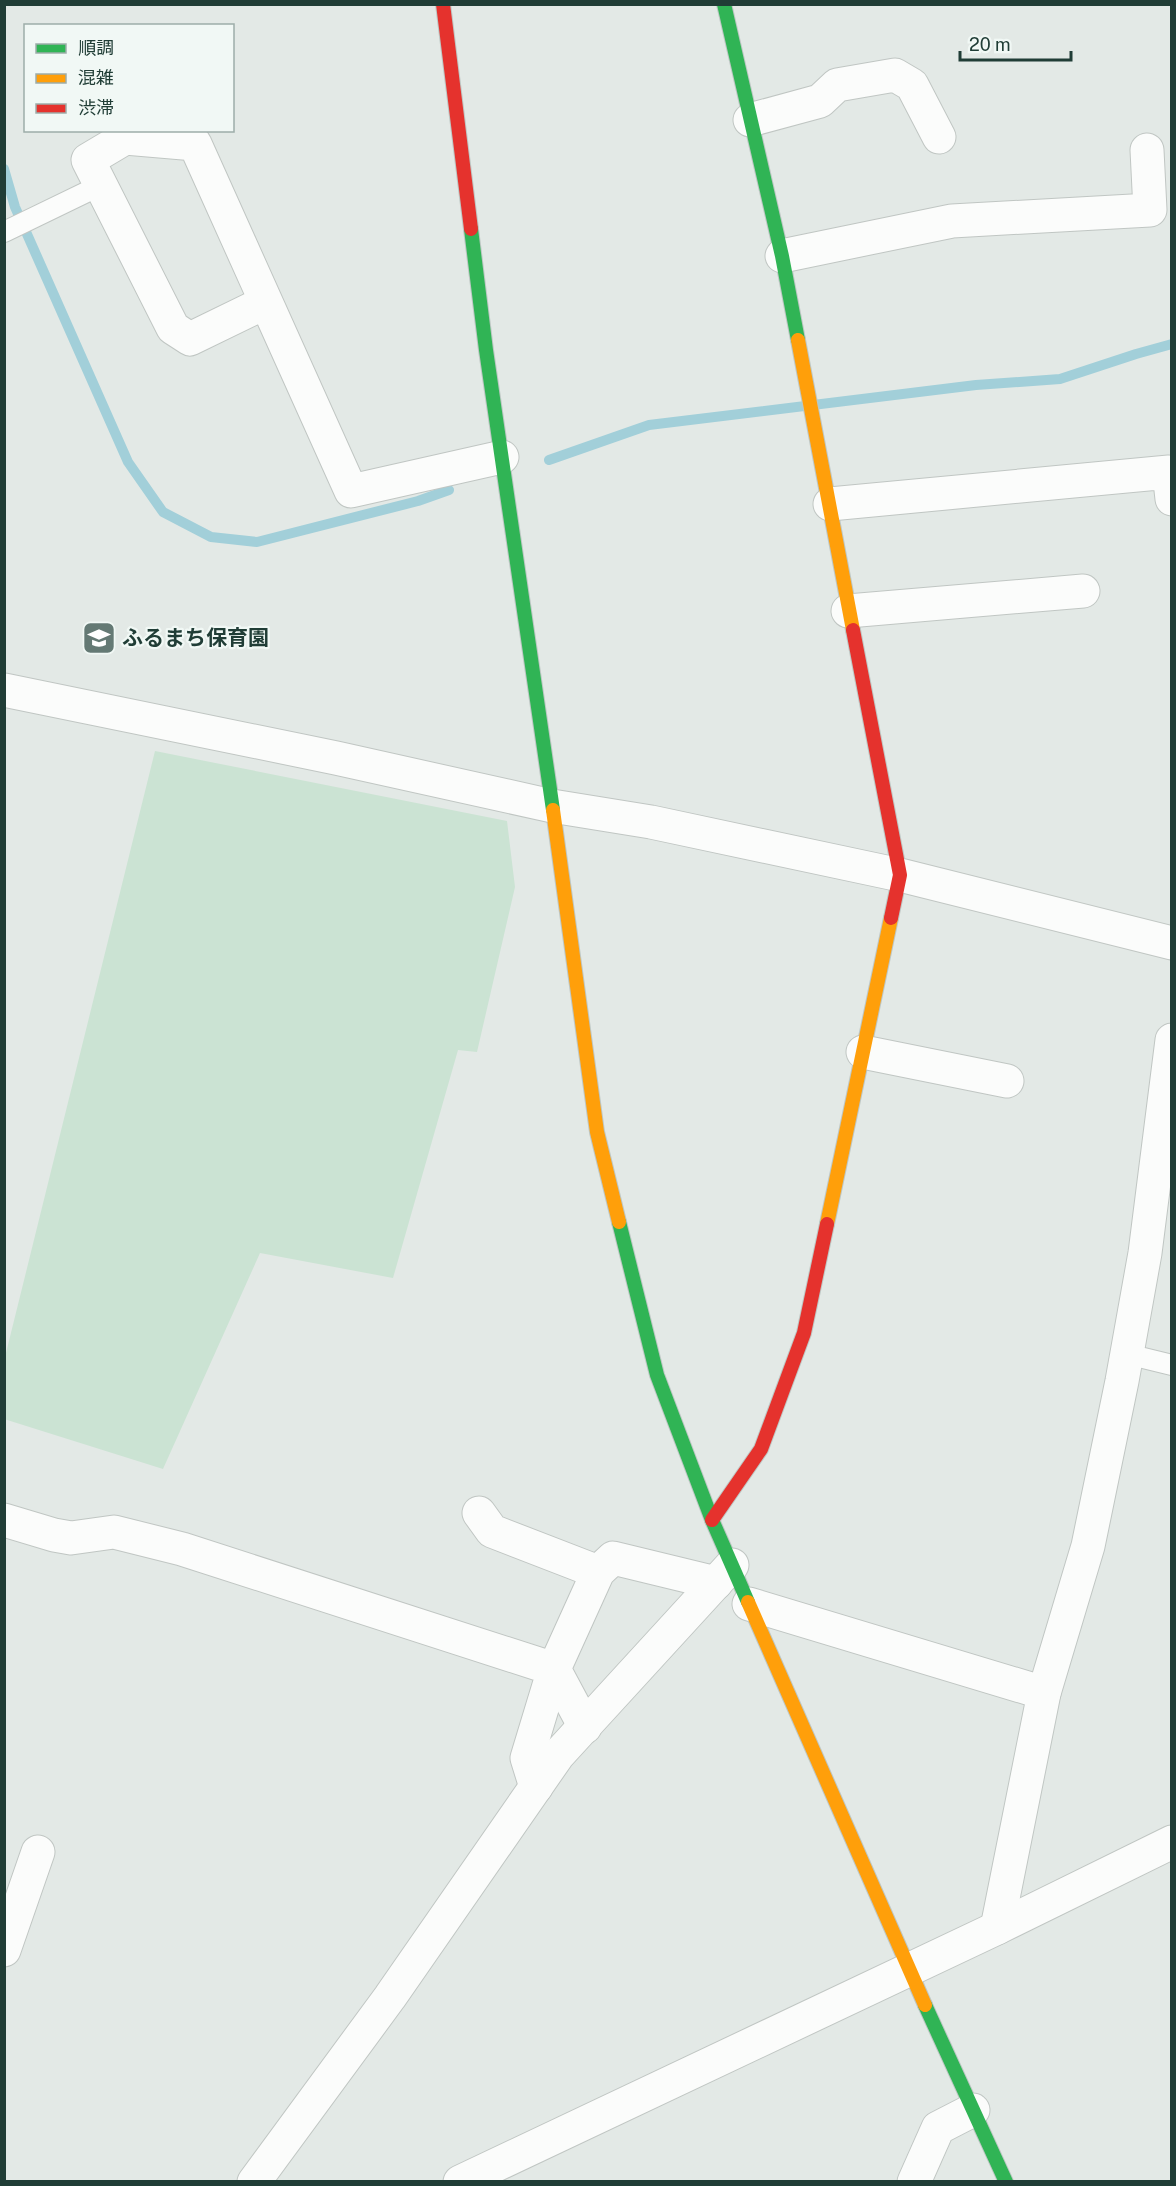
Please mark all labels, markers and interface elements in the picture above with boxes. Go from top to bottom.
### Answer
legend [24,24,234,132]
scale bar [960,24,1071,62]
text: 20 m [969,34,1011,55]
text: 順調 [78,37,114,58]
text: 混雑 [78,67,114,88]
text: 渋滞 [78,97,114,118]
school or university icon: ふるまち保育園 [81,620,117,656]
place label: ふるまち保育園 [122,625,269,650]

